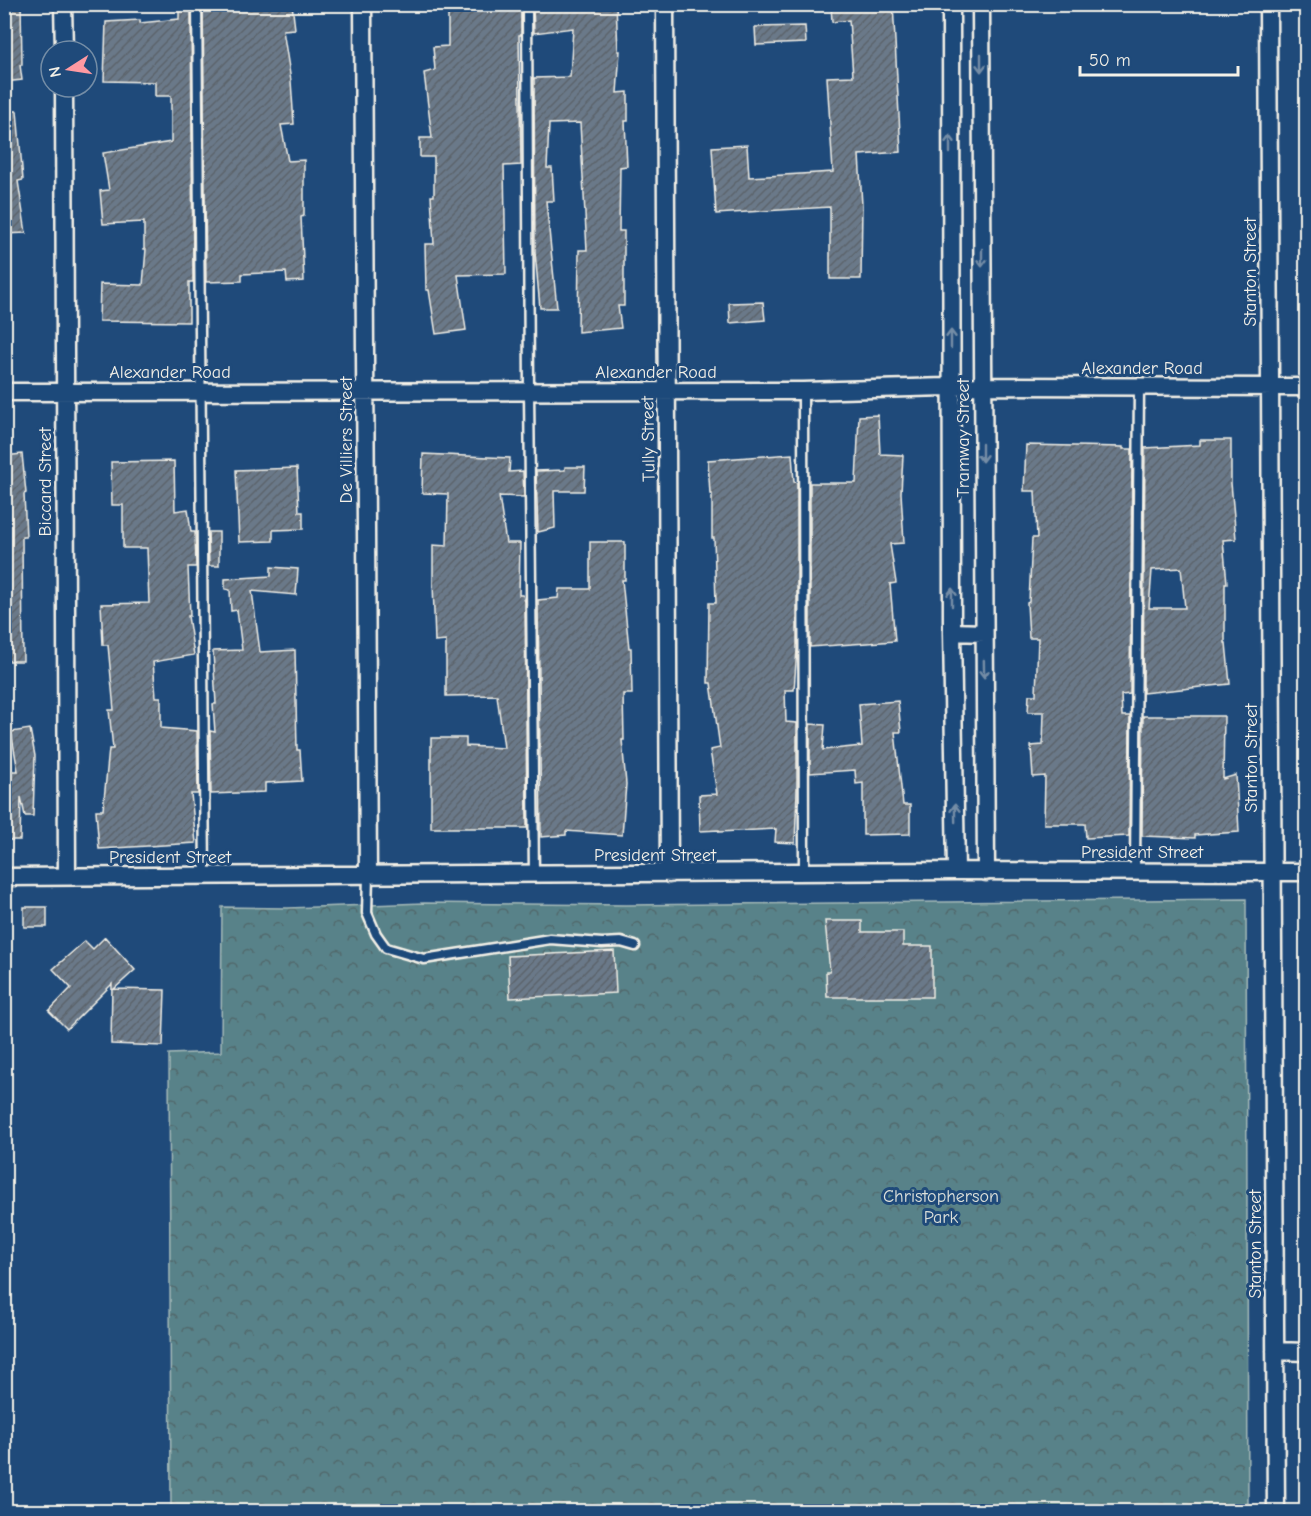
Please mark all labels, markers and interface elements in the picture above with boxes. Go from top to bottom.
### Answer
north arrow [39,39,99,99]
scale bar [1080,39,1238,77]
text: 50 m [1089,50,1131,71]
one-way arrow [975,52,987,72]
text: N [45,65,65,79]
one-way arrow [944,134,956,154]
street label: Stanton Street [1240,217,1261,327]
one-way arrow [976,247,988,267]
one-way arrow [945,329,957,349]
street label: Alexander Road [1081,358,1203,379]
street label: Alexander Road [109,362,231,383]
street label: Alexander Road [595,362,717,383]
street label: De Villiers Street [336,376,357,503]
street label: Tramway Street [953,378,974,498]
street label: Tully Street [637,395,660,482]
street label: Biccard Street [35,427,56,537]
one-way arrow [977,442,988,462]
one-way arrow [946,587,958,607]
one-way arrow [978,658,990,678]
street label: Stanton Street [1241,703,1262,813]
one-way arrow [949,803,961,823]
street label: President Street [1081,842,1204,863]
street label: President Street [594,845,717,866]
street label: President Street [109,847,232,868]
park label: Christopherson Park [883,1186,999,1228]
street label: Stanton Street [1245,1189,1266,1299]

